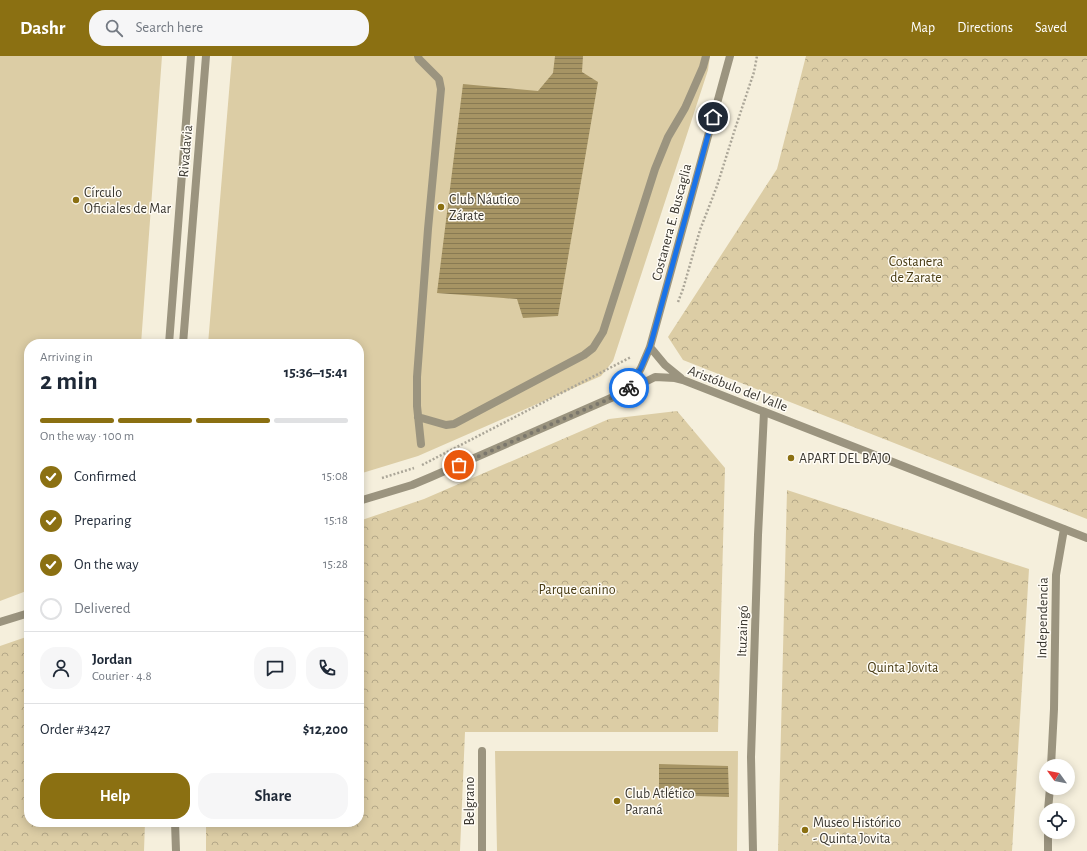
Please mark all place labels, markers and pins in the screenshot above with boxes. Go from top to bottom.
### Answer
pin [696,100,730,134]
place label: Círculo Oficiales de Mar [84,186,172,216]
place label: Club Náutico Zárate [449,193,520,223]
marker: Círculo Oficiales de Mar [71,195,81,205]
marker: Club Náutico Zárate [436,202,446,212]
pin [442,448,476,482]
place label: APART DEL BAJO [799,452,891,466]
marker: APART DEL BAJO [786,453,796,463]
place label: Club Atlético Paraná [625,787,695,817]
marker: Club Atlético Paraná [612,796,622,806]
place label: Museo Histórico - Quinta Jovita [813,816,901,846]
marker: Museo Histórico - Quinta Jovita [800,825,810,835]

